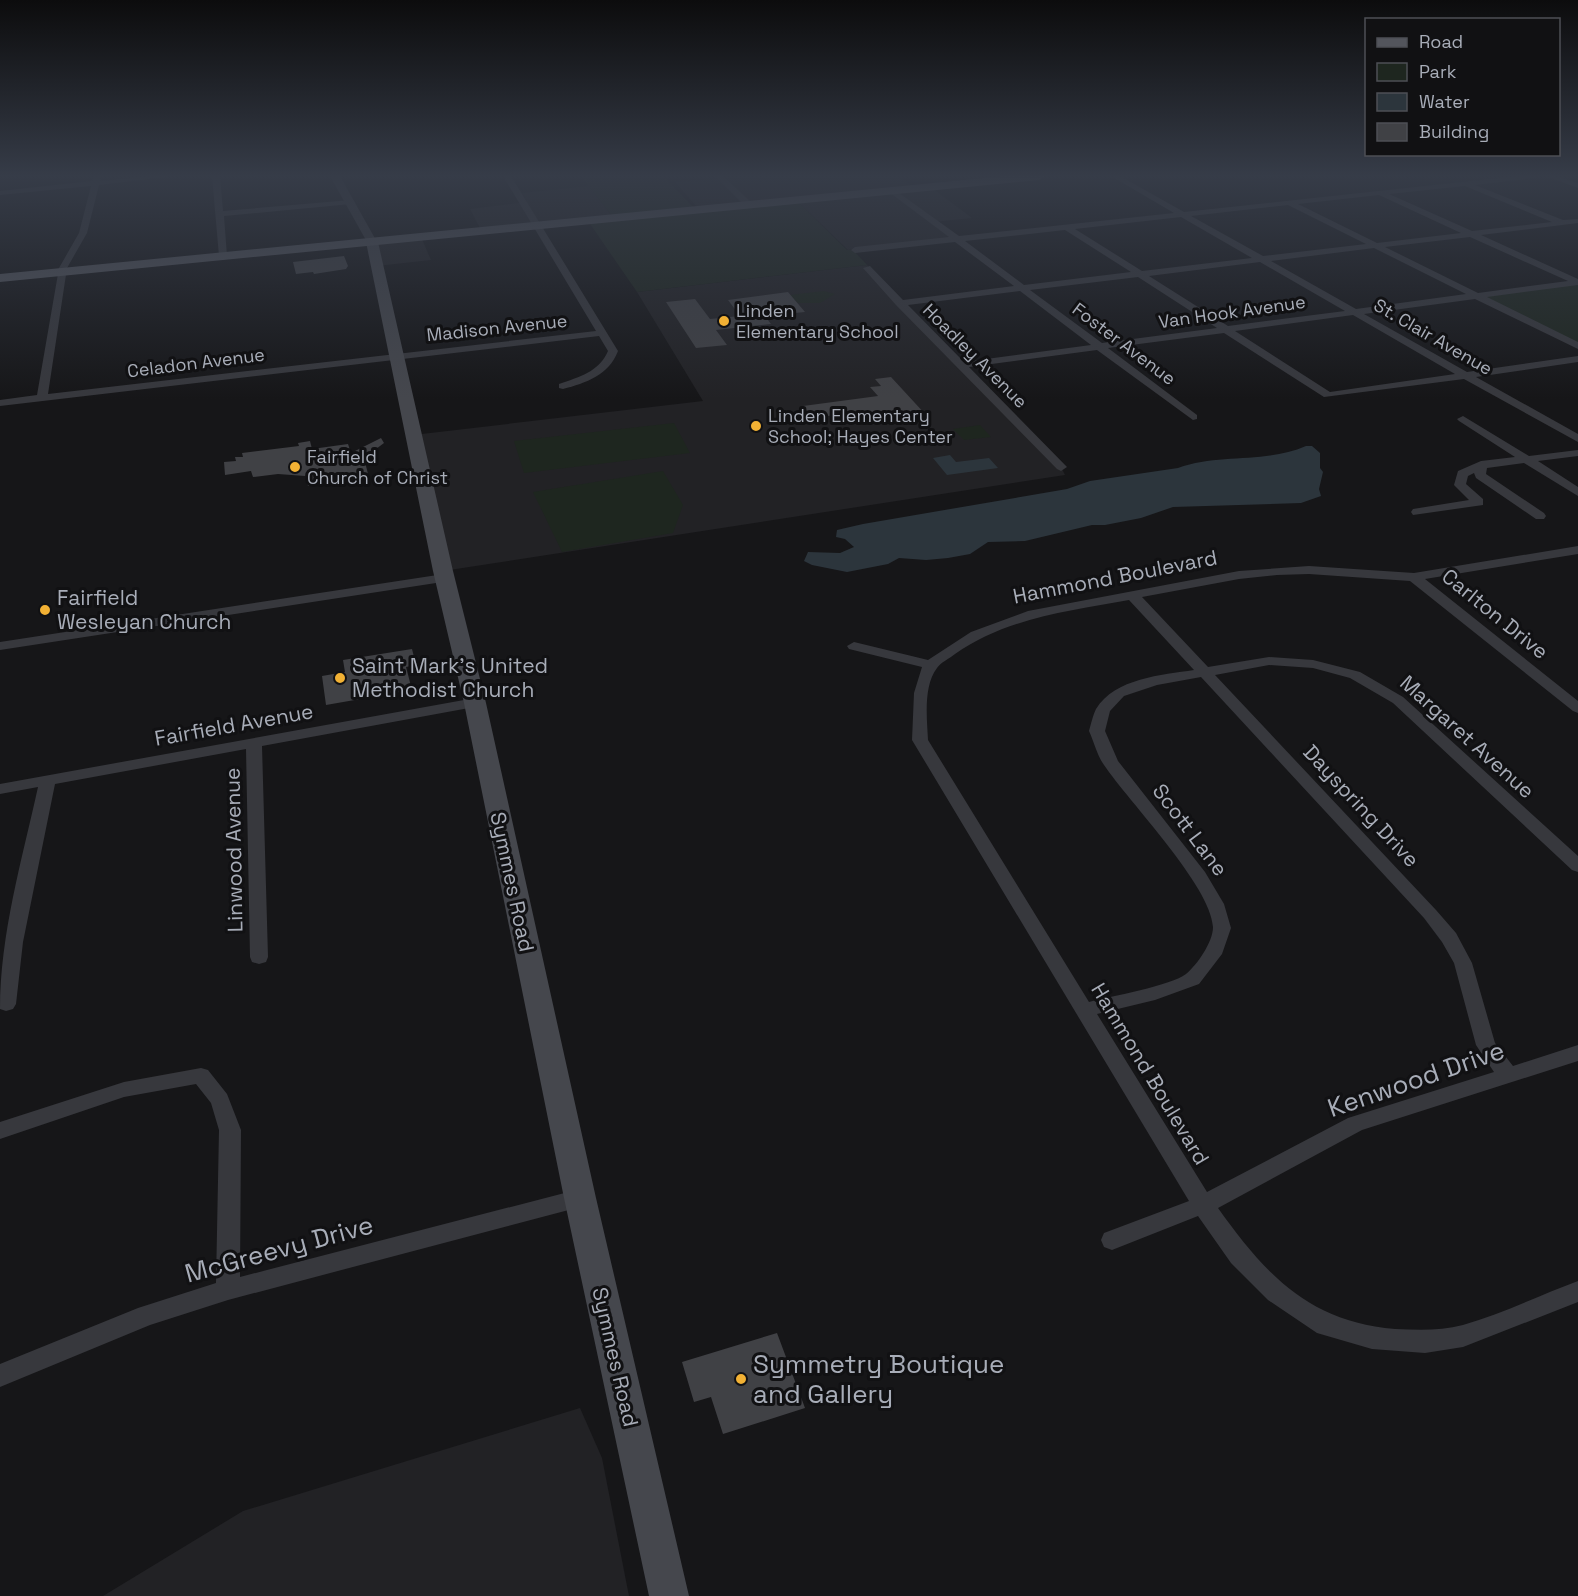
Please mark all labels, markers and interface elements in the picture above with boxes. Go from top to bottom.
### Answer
legend [1365,18,1560,156]
text: Road [1419,30,1463,53]
text: Park [1419,60,1457,83]
text: Water [1419,90,1470,113]
text: Building [1419,120,1489,143]
street label: Van Hook Avenue [1157,290,1307,333]
street label: St. Clair Avenue [1370,293,1497,380]
street label: Foster Avenue [1068,297,1180,390]
street label: Hoadley Avenue [918,298,1033,413]
place label: Linden Elementary School [736,299,899,343]
street label: Madison Avenue [425,309,568,346]
marker: Linden Elementary School [717,314,731,328]
street label: Celadon Avenue [126,343,266,382]
place label: Linden Elementary School; Hayes Center [768,404,953,448]
marker: Linden Elementary School; Hayes Center [749,419,763,433]
place label: Fairfield Church of Christ [307,445,448,489]
marker: Fairfield Church of Christ [288,460,302,474]
street label: Hammond Boulevard [1010,543,1219,610]
street label: Carlton Drive [1437,562,1554,665]
place label: Fairfield Wesleyan Church [57,584,231,635]
marker: Fairfield Wesleyan Church [38,603,52,617]
place label: Saint Mark’s United Methodist Church [352,652,548,703]
street label: Margaret Avenue [1394,669,1540,804]
marker: Saint Mark’s United Methodist Church [333,671,347,685]
street label: Fairfield Avenue [152,697,315,752]
street label: Dayspring Drive [1298,739,1425,873]
street label: Linwood Avenue [219,767,248,933]
street label: Scott Lane [1147,778,1234,881]
street label: Symmes Road [484,809,540,954]
street label: Hammond Boulevard [1085,978,1215,1170]
street label: Kenwood Drive [1323,1033,1509,1125]
street label: McGreevy Drive [181,1208,377,1290]
street label: Symmes Road [586,1285,645,1429]
place label: Symmetry Boutique and Gallery [753,1347,1004,1411]
marker: Symmetry Boutique and Gallery [734,1372,748,1386]

